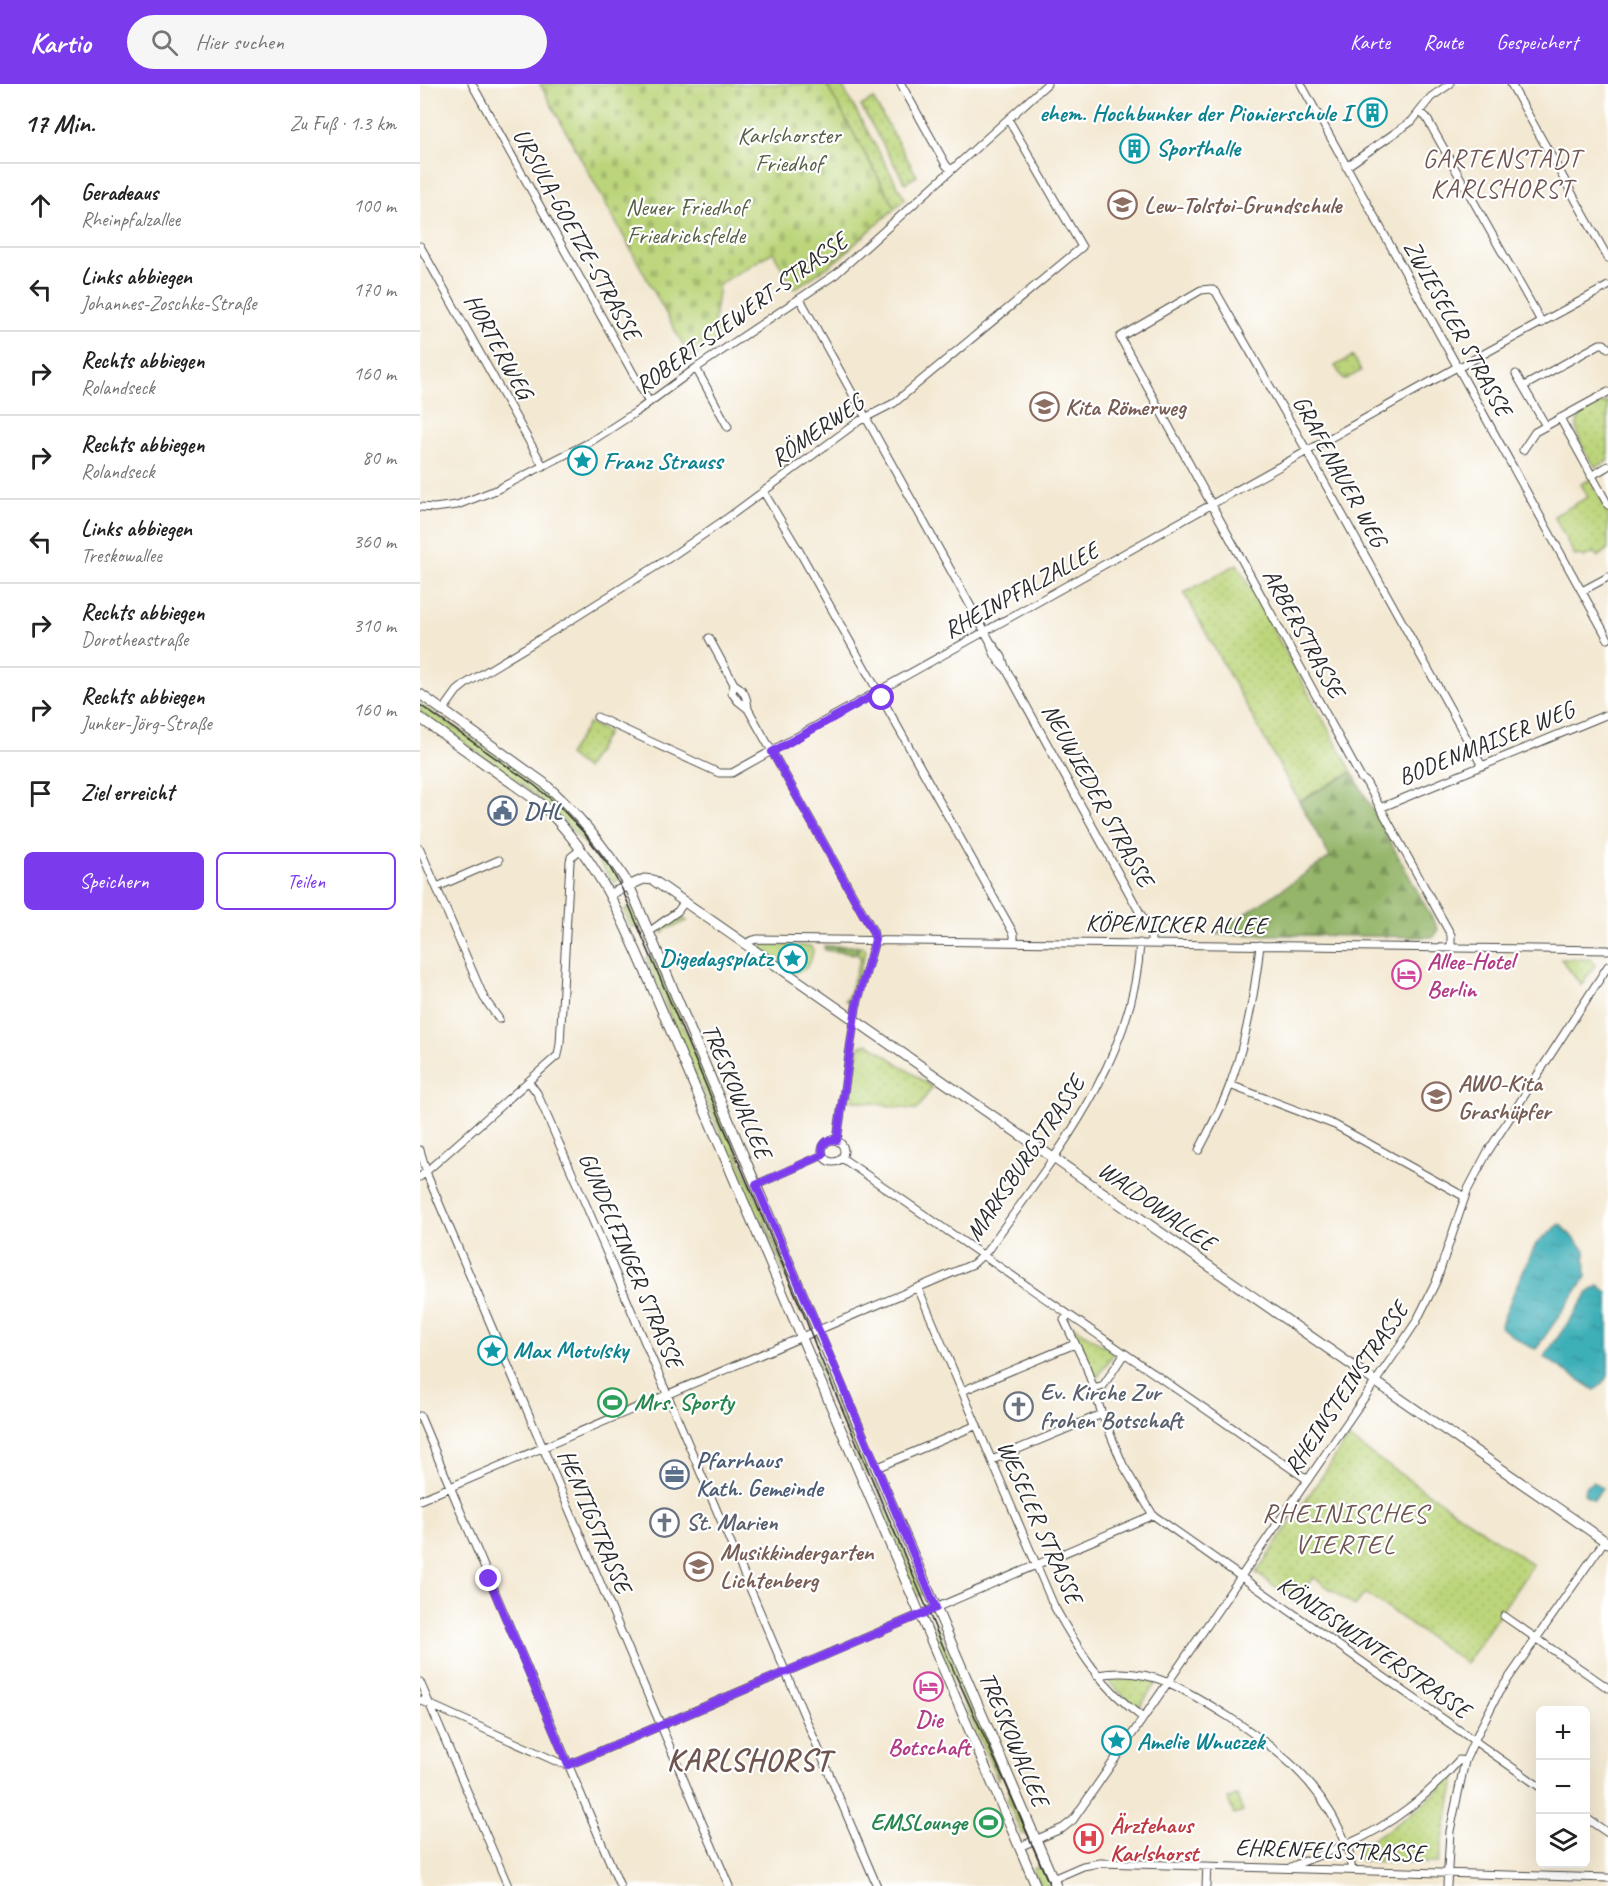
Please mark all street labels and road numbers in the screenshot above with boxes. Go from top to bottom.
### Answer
street label: URSULA-GOETZE-STRASSE [506,123,649,348]
street label: ROBERT-SIEWERT-STRASSE [629,224,855,400]
street label: ZWIESELER STRASSE [1397,235,1520,424]
street label: HORTERWEG [458,288,541,406]
street label: RÖMERWEG [765,386,871,473]
street label: GRAFENAUER WEG [1286,390,1395,554]
street label: RHEINPFALZALLEE [938,534,1106,645]
street label: ARBERSTRASSE [1256,563,1353,706]
street label: BODENMAISER WEG [1394,693,1580,792]
street label: NEUWIEDER STRASSE [1035,698,1162,895]
street label: KÖPENICKER ALLEE [1085,907,1270,941]
street label: TRESKOWALLEE [695,1019,780,1165]
street label: MARKSBURGSTRASSE [959,1067,1093,1246]
street label: GUNDELFINGER STRASSE [572,1148,691,1375]
street label: WALDOWALLEE [1092,1155,1224,1259]
street label: RHEINSTEINSTRASSE [1277,1294,1417,1480]
street label: WESELER STRASSE [991,1436,1090,1611]
street label: HENTIGSTRASSE [551,1445,640,1600]
street label: KÖNIGSWINTERSTRASSE [1272,1569,1479,1727]
street label: TRESKOWALLEE [972,1667,1057,1813]
street label: EHRENFELSSTRASSE [1235,1832,1428,1868]

